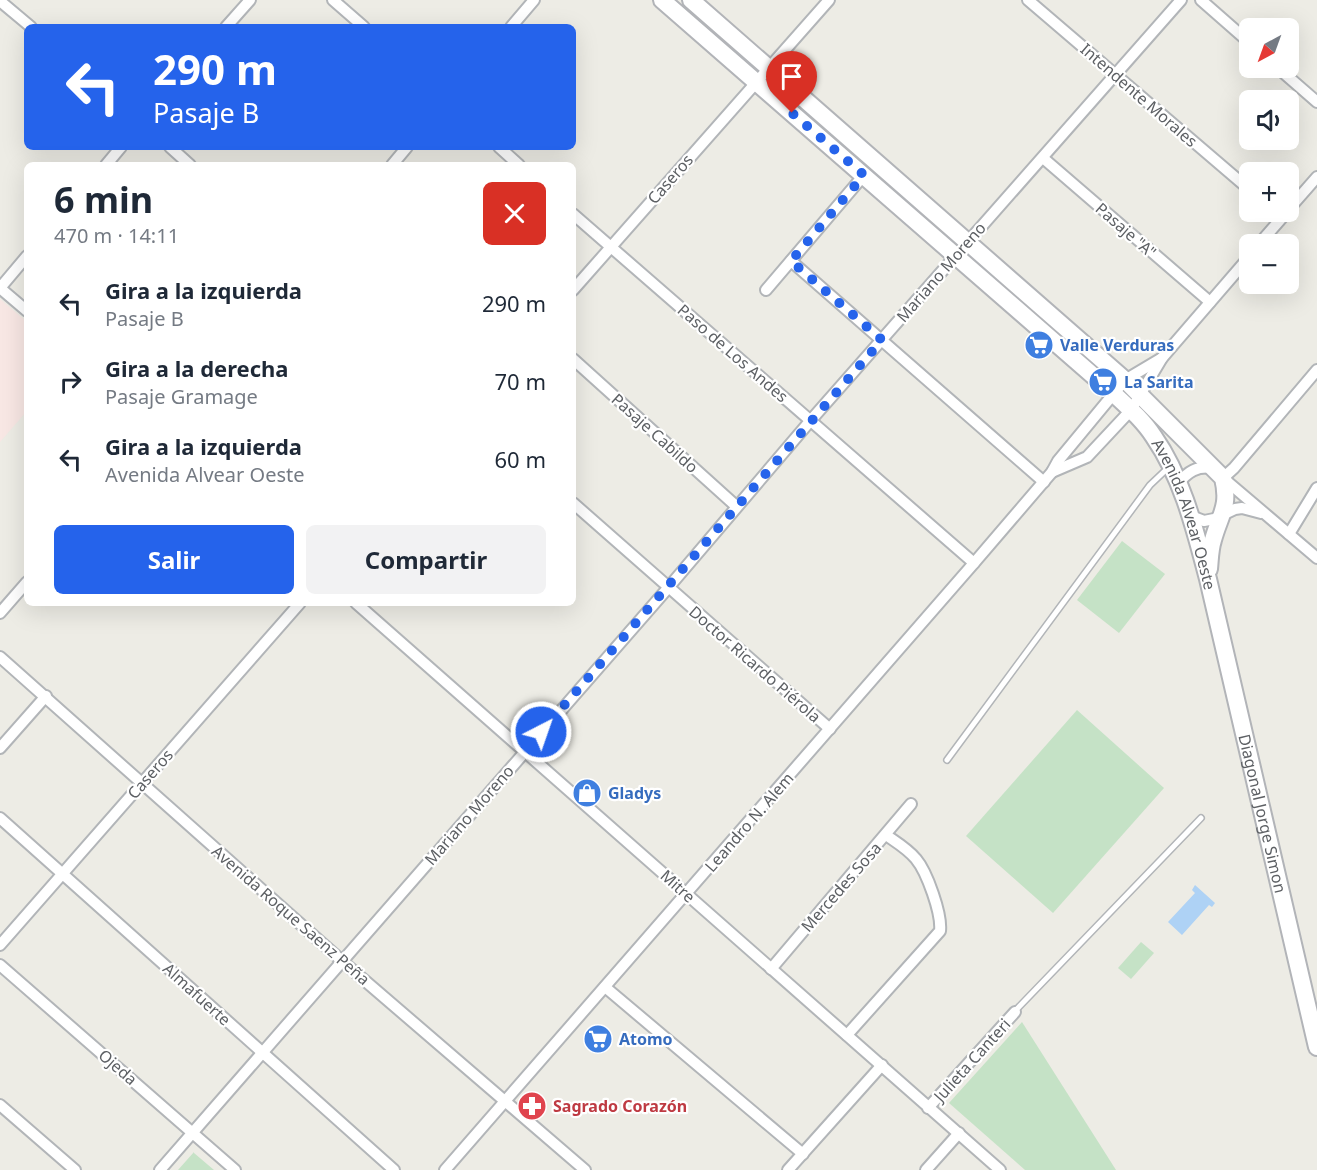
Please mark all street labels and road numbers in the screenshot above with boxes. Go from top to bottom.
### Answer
street label: Intendente Morales [1076,38,1202,152]
street label: Caseros [642,149,698,209]
street label: Pasaje "A" [1091,198,1161,262]
street label: Mariano Moreno [891,217,991,327]
street label: Paso de Los Andes [673,299,793,407]
street label: Pasaje Cabildo [607,388,703,478]
street label: Avenida Alvear Oeste [1147,434,1221,592]
street label: Doctor Ricardo Piérola [684,601,826,727]
street label: Diagonal Jorge Simon [1233,732,1292,895]
street label: Caseros [122,744,178,804]
street label: Mariano Moreno [419,760,519,870]
street label: Leandro N. Alem [700,768,798,876]
street label: Mercedes Sosa [796,837,886,937]
street label: Avenida Roque Saenz Peña [207,840,375,990]
street label: Mitre [656,865,700,907]
street label: Almafuerte [158,958,236,1030]
street label: Julieta Canteri [927,1014,1015,1108]
street label: Ojeda [94,1044,142,1090]

